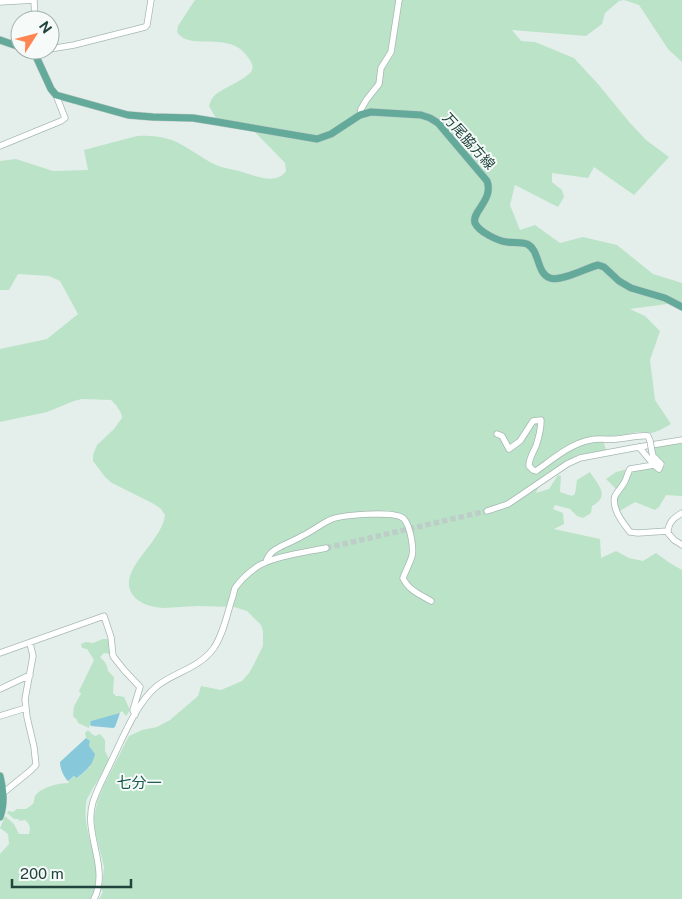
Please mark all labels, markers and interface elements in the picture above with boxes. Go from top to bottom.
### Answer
north arrow [10,10,60,60]
text: N [36,18,55,36]
street label: 万尾脇方線 [440,110,498,172]
district label: 七分一 [116,774,162,791]
scale bar [12,856,131,888]
text: 200 m [20,865,64,882]

